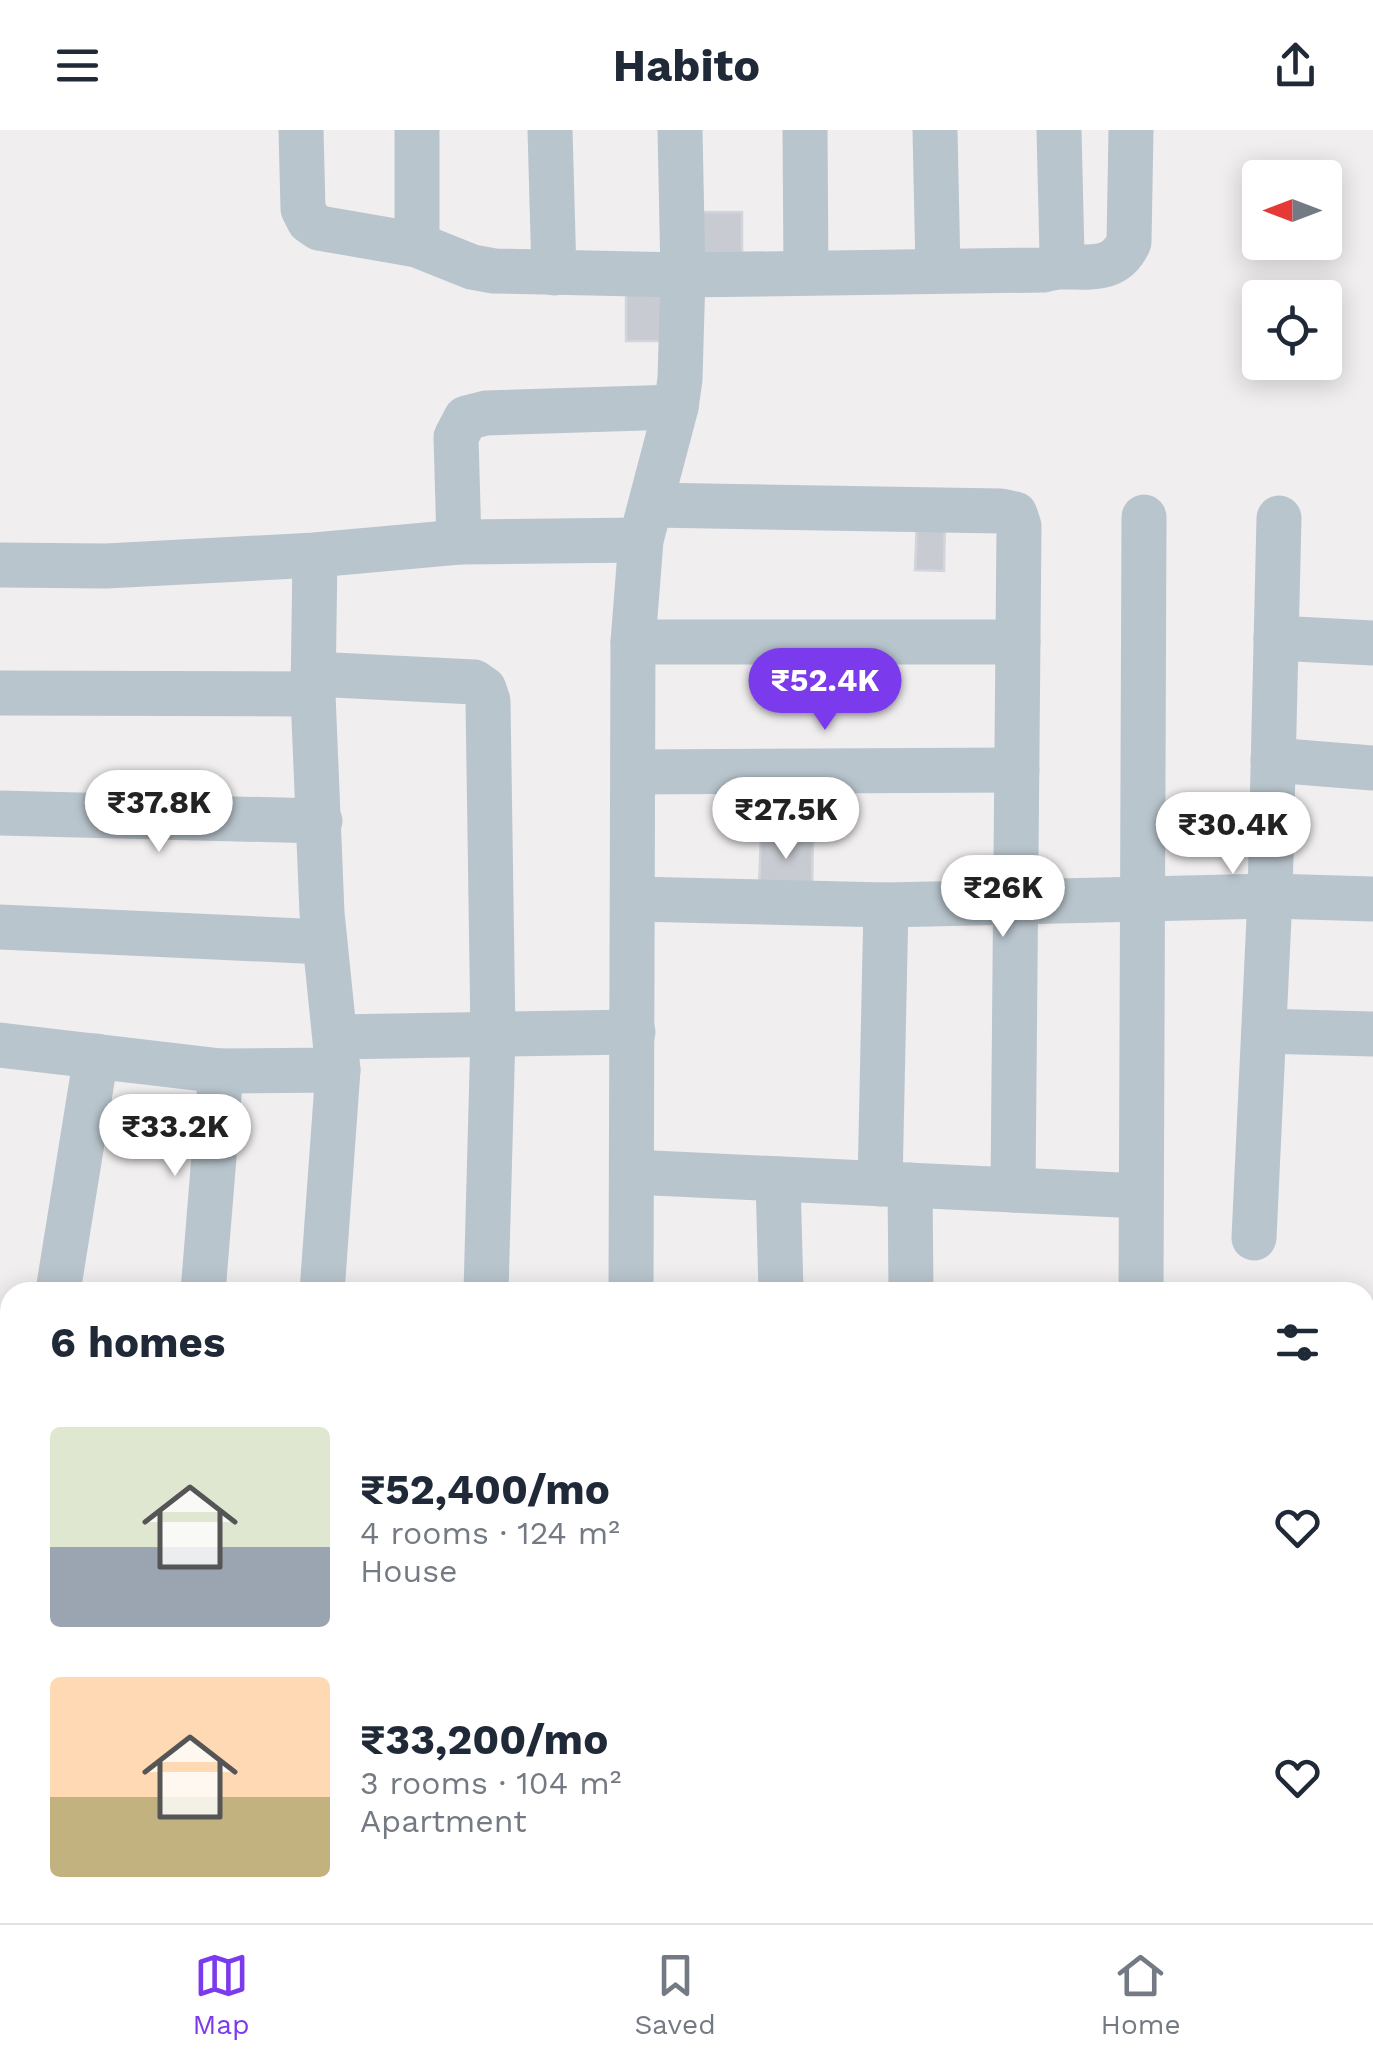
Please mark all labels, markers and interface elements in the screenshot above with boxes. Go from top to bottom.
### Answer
icon: menu [50,38,105,93]
icon: share [1268,38,1323,93]
text: Habito [613,39,760,92]
north arrow [1242,160,1342,260]
map controls [1242,160,1342,380]
button: locate [1242,280,1342,380]
pin: ₹52.4K [744,648,906,733]
text: ₹52.4K [771,661,879,699]
pin: ₹37.8K [78,770,240,855]
pin: ₹27.5K [705,777,867,862]
text: ₹37.8K [107,783,211,821]
text: ₹27.5K [734,790,838,828]
pin: ₹30.4K [1152,792,1314,877]
text: ₹30.4K [1178,805,1288,843]
pin: ₹26K [944,855,1062,940]
text: ₹26K [963,868,1043,906]
pin: ₹33.2K [94,1094,256,1179]
text: ₹33.2K [121,1107,229,1145]
icon: filters [1270,1315,1325,1370]
text: 6 homes [50,1318,225,1367]
text: ₹52,400/mo [360,1465,610,1514]
icon: home [130,1467,250,1587]
icon: heart [1270,1500,1325,1555]
text: 4 rooms · 124 m² [360,1514,620,1552]
text: House [360,1552,458,1590]
text: ₹33,200/mo [360,1715,608,1764]
icon: home [130,1717,250,1837]
icon: heart [1270,1750,1325,1805]
text: 3 rooms · 104 m² [360,1764,621,1802]
text: Apartment [360,1802,527,1840]
tab: Map [192,1948,250,2041]
tab: Saved [634,1948,716,2041]
tab: Home [1101,1948,1181,2041]

